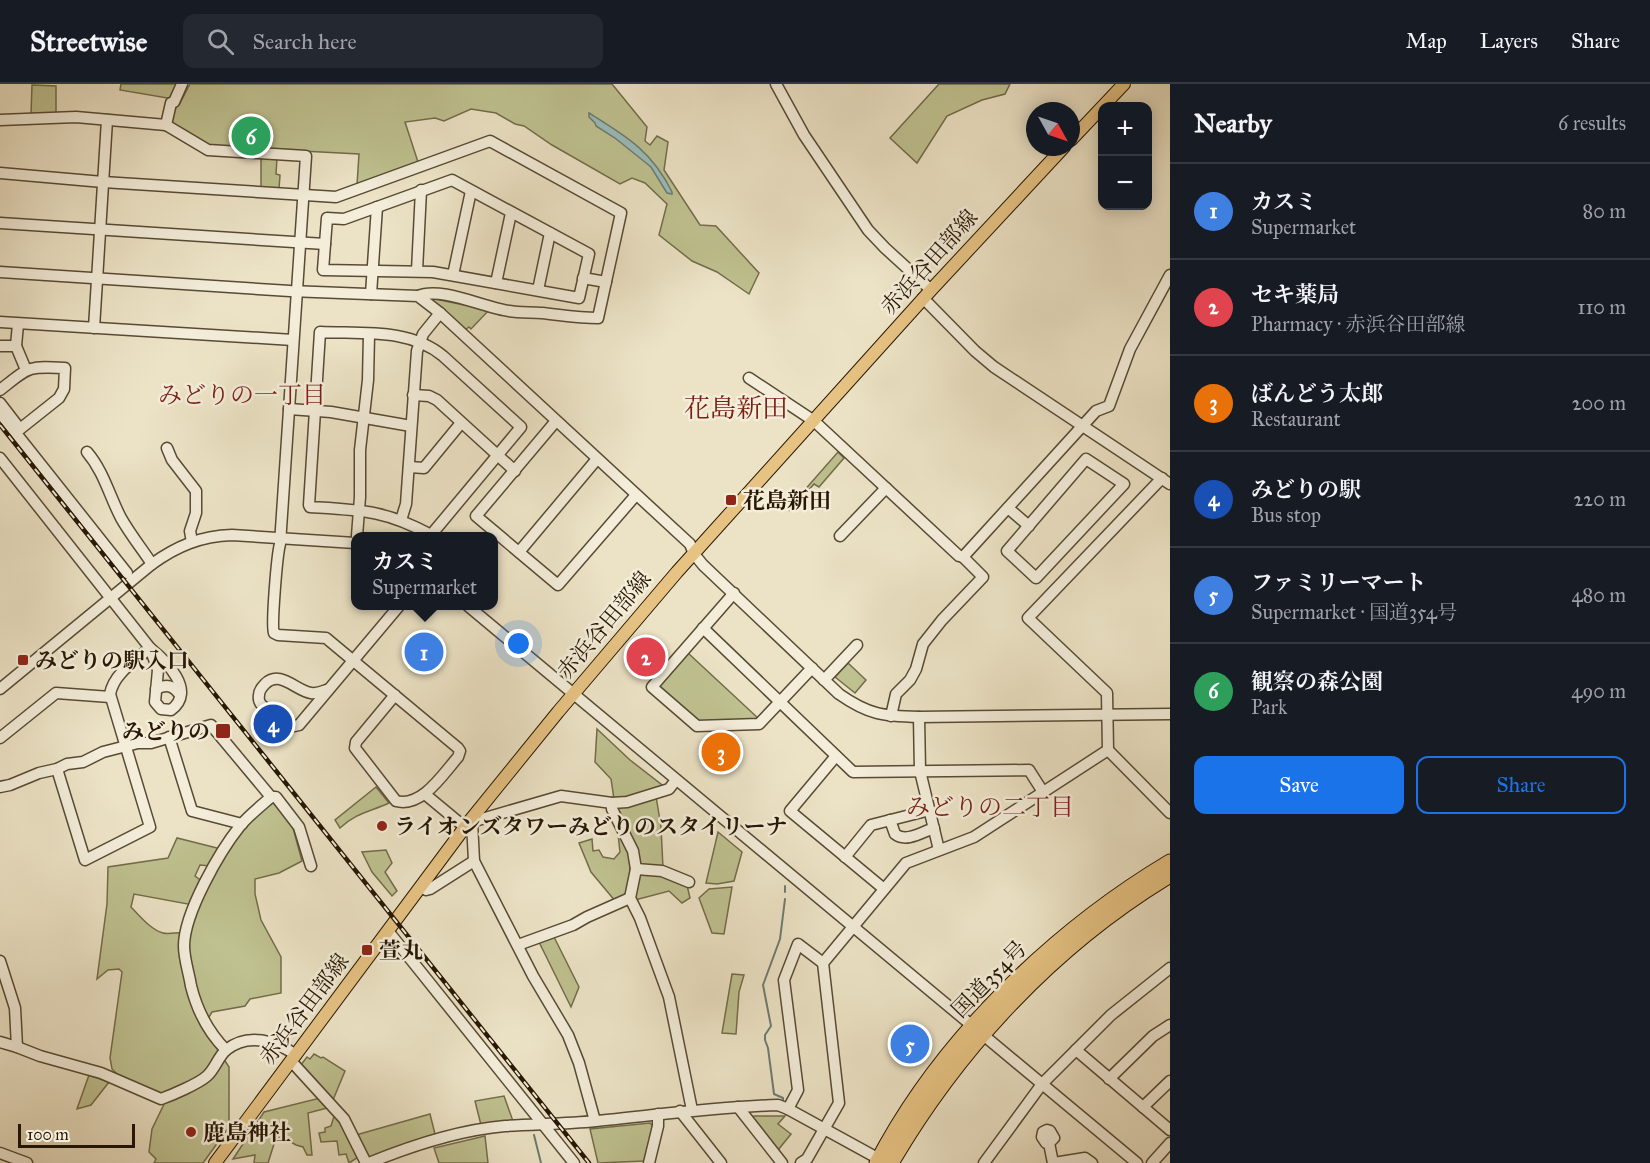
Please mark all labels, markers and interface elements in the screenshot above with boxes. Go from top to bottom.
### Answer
search box [183,14,603,68]
text: Streetwise [30,24,147,59]
icon: search [204,25,237,58]
text: Search here [252,28,357,55]
text: Map [1406,28,1447,54]
text: Layers [1480,28,1538,54]
text: Share [1571,28,1620,54]
north arrow [1026,102,1080,156]
map controls [1098,102,1152,210]
button: + [1098,102,1152,156]
text: Nearby [1194,107,1272,139]
text: 6 results [1558,111,1626,135]
pin: 6 [232,113,270,158]
button: − [1098,156,1152,210]
text: カスミ [1251,188,1317,215]
text: 1 [1210,199,1217,223]
text: 80 m [1583,199,1626,223]
street label: 赤浜谷田部線 [875,204,983,320]
text: Supermarket [1251,215,1356,239]
text: セキ薬局 [1251,281,1339,308]
text: 2 [1209,295,1218,319]
text: 110 m [1578,295,1626,319]
text: Pharmacy · 赤浜谷田部線 [1251,312,1466,336]
district label: みどりの一丁目 [158,380,326,410]
text: ばんどう太郎 [1251,380,1383,407]
text: 3 [1210,391,1218,415]
text: 200 m [1572,391,1626,415]
district label: 花島新田 [684,392,788,424]
text: Restaurant [1251,407,1341,431]
text: みどりの駅 [1251,476,1361,503]
place label: 花島新田 [743,487,831,514]
text: 4 [1208,487,1219,511]
text: 220 m [1574,487,1626,511]
marker: 花島新田 [724,493,738,507]
text: Bus stop [1251,503,1321,527]
popup [351,532,498,610]
text: カスミ [372,548,438,575]
street label: 赤浜谷田部線 [551,566,657,684]
text: ファミリーマート [1251,569,1427,596]
text: Supermarket [372,575,477,599]
text: 5 [1209,583,1218,607]
text: 480 m [1571,583,1626,607]
text: Supermarket · 国道354号 [1251,600,1457,624]
your location [504,629,533,658]
pin: 1 [404,630,444,674]
pin: 2 [626,634,666,680]
place label: みどりの駅入口 [35,647,189,674]
marker: みどりの駅入口 [16,653,30,667]
text: 観察の森公園 [1251,668,1383,695]
text: 6 [1208,679,1219,703]
text: 490 m [1571,679,1626,703]
text: Park [1251,695,1287,719]
pin: 4 [254,702,292,746]
place label: みどりの [122,718,210,745]
marker: みどりの [214,722,232,740]
pin: 3 [702,730,740,774]
button: Save [1194,756,1404,814]
button: Share [1416,756,1626,814]
district label: みどりの二丁目 [906,792,1074,822]
place label: ライオンズタワーみどりのスタイリーナ [394,813,788,840]
marker: ライオンズタワーみどりのスタイリーナ [375,819,389,833]
street label: 国道354号 [946,935,1032,1023]
place label: 萱丸 [379,937,423,964]
marker: 萱丸 [360,943,374,957]
street label: 赤浜谷田部線 [253,948,355,1070]
pin: 5 [890,1022,930,1066]
place label: 鹿島神社 [203,1119,291,1146]
scale bar [18,1121,135,1148]
text: 100 m [27,1125,69,1144]
marker: 鹿島神社 [184,1125,198,1139]

